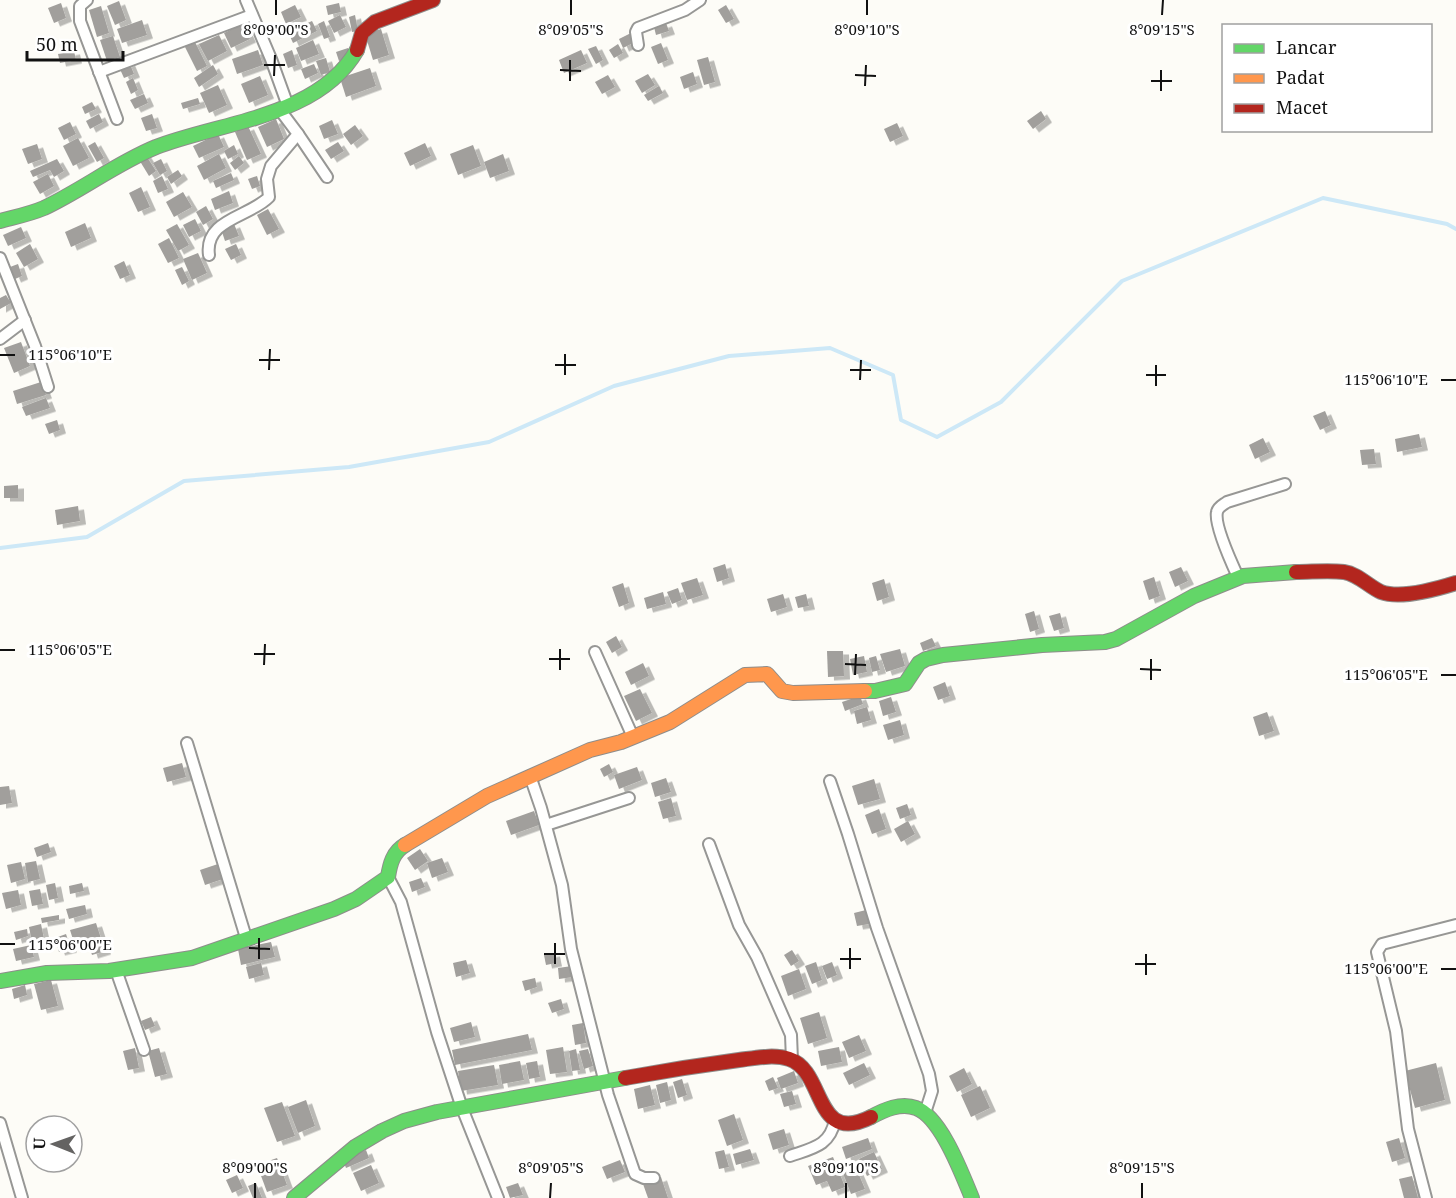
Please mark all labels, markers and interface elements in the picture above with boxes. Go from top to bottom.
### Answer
text: 8°09'00"S [243,19,309,39]
text: 8°09'05"S [538,19,604,39]
text: 8°09'10"S [834,19,900,39]
text: 8°09'15"S [1129,19,1195,39]
scale bar [27,24,123,62]
legend [1222,24,1432,132]
text: 50 m [36,32,78,56]
text: Lancar [1276,35,1337,59]
text: Padat [1276,65,1325,89]
text: Macet [1276,95,1328,119]
text: 115°06'10"E [28,344,112,364]
text: 115°06'10"E [1344,369,1428,389]
text: 115°06'05"E [28,639,112,659]
text: 115°06'05"E [1344,664,1428,684]
text: 115°06'00"E [28,934,112,954]
text: 115°06'00"E [1344,958,1428,978]
north arrow [24,1114,84,1174]
text: U [28,1138,50,1150]
text: 8°09'00"S [222,1157,288,1177]
text: 8°09'05"S [518,1157,584,1177]
text: 8°09'10"S [813,1157,879,1177]
text: 8°09'15"S [1109,1157,1175,1177]

